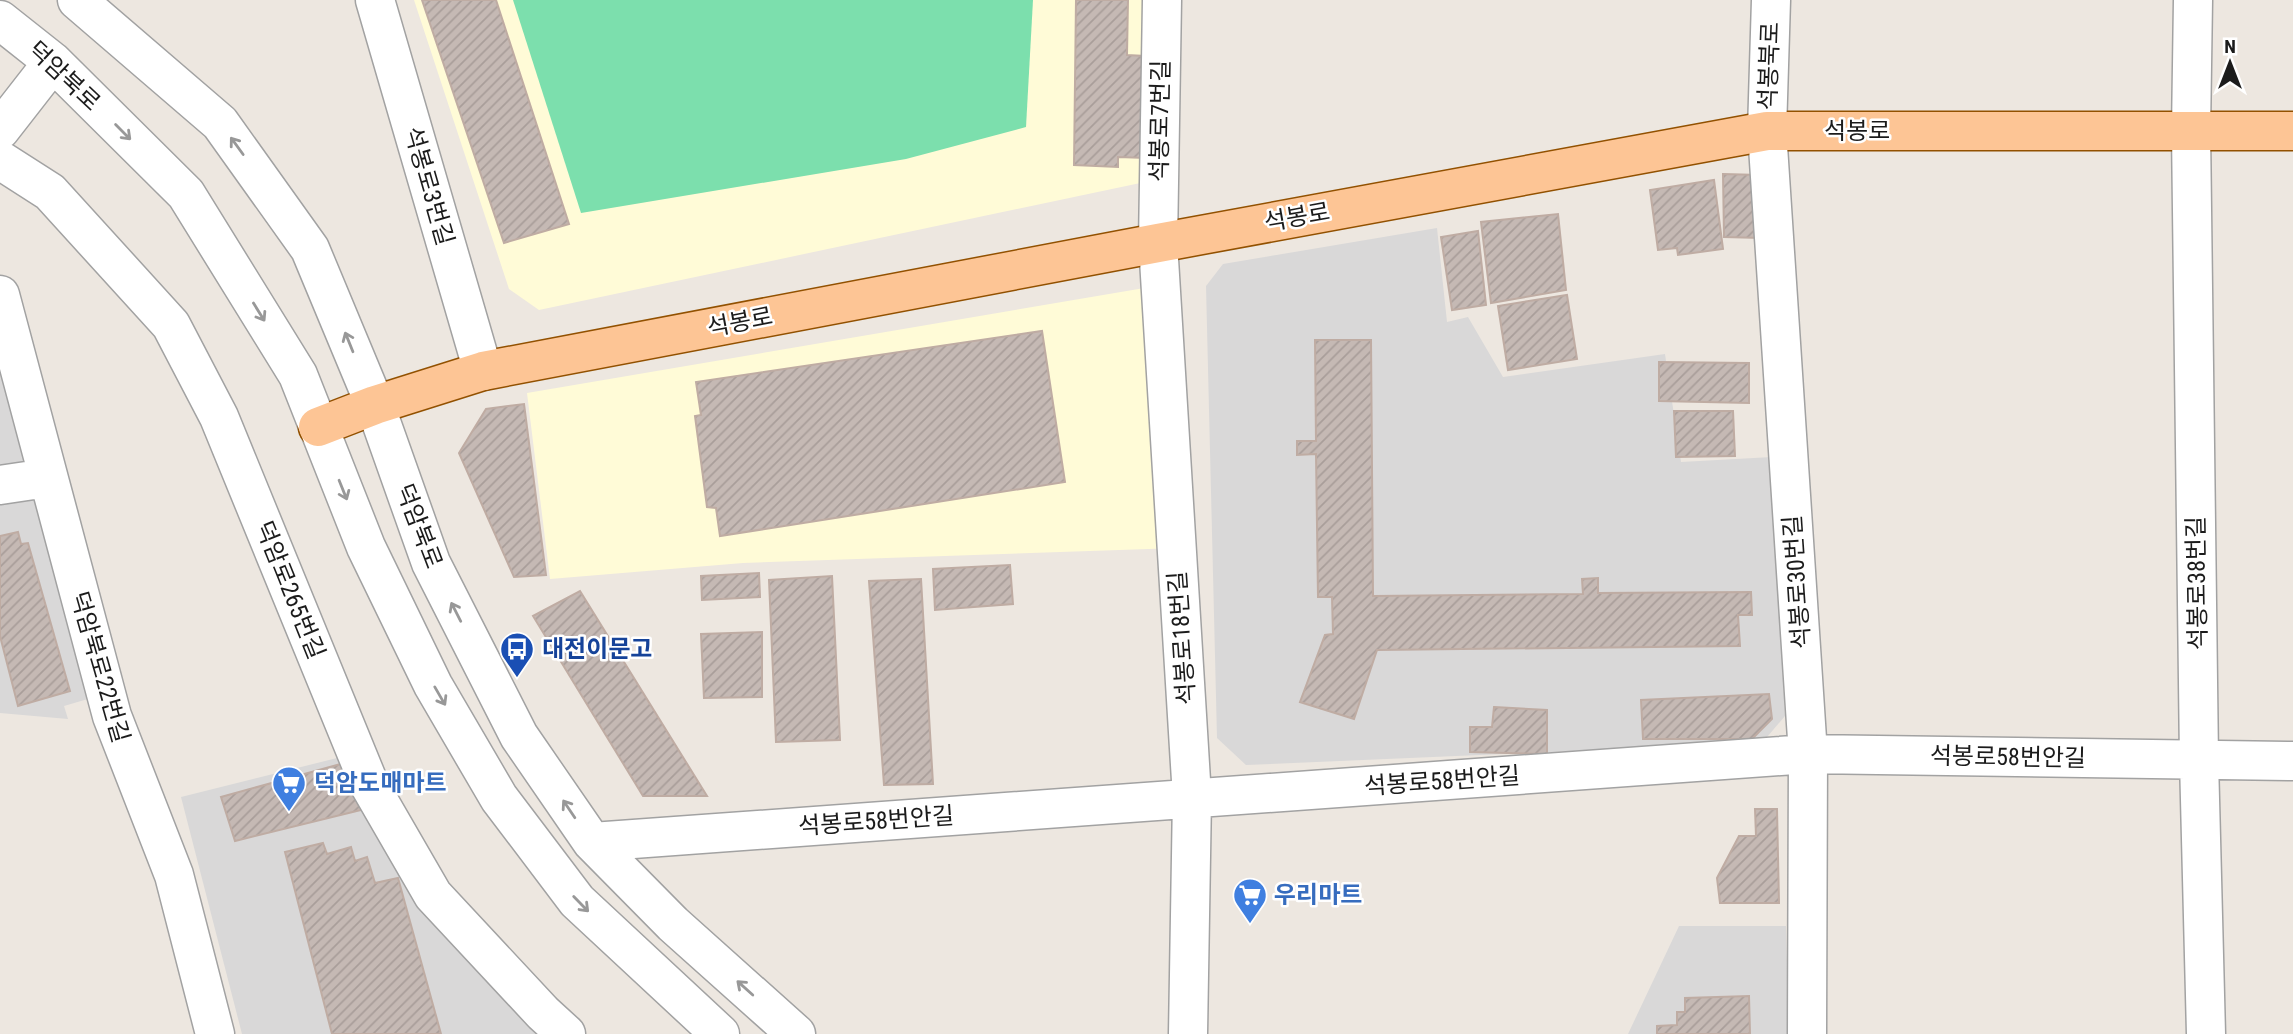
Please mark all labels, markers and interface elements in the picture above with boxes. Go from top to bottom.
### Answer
street label: 석봉북로 [1753,21,1785,111]
north arrow [2195,28,2265,98]
text: N [2224,35,2236,58]
street label: 덕암북로 [22,36,106,116]
street label: 석봉로7번길 [1145,60,1175,182]
street label: 석봉로 [1824,117,1890,145]
one-way arrow [114,123,131,140]
street label: 석봉로3번길 [399,123,459,249]
one-way arrow [230,137,244,156]
street label: 석봉로 [1262,197,1332,237]
one-way arrow [252,302,267,321]
street label: 석봉로 [705,302,775,342]
one-way arrow [341,332,354,354]
one-way arrow [338,478,351,500]
street label: 덕암북로 [390,480,448,572]
street label: 석봉로30번길 [1778,514,1816,650]
street label: 석봉로38번길 [2182,516,2212,650]
street label: 덕암로265번길 [250,517,330,663]
street label: 석봉로18번길 [1163,570,1201,706]
street label: 덕암북로22번길 [65,588,135,746]
one-way arrow [449,602,463,623]
bus stop icon: 대전이문고 [498,630,536,679]
place label: 대전이문고 [542,635,652,663]
one-way arrow [433,685,447,705]
street label: 석봉로58번안길 [1930,742,2086,772]
street label: 석봉로58번안길 [1363,762,1521,800]
supermarket icon: 덕암도매마트 [270,764,308,813]
place label: 덕암도매마트 [314,769,446,797]
one-way arrow [562,800,576,819]
street label: 석봉로58번안길 [797,802,955,840]
supermarket icon: 우리마트 [1231,876,1269,925]
place label: 우리마트 [1274,881,1362,909]
one-way arrow [572,895,589,912]
one-way arrow [737,980,754,997]

